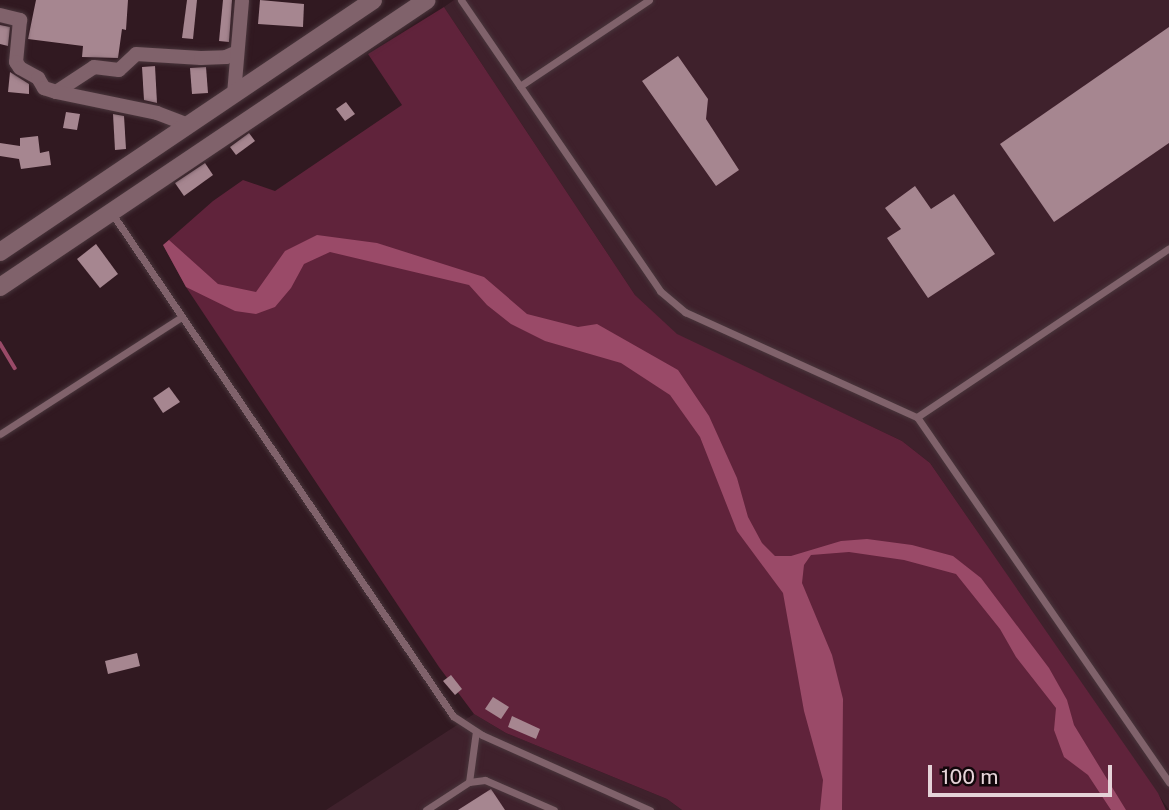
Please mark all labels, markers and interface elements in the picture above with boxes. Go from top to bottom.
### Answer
scale bar [931,750,1115,794]
text: 100 m [941,764,998,789]

